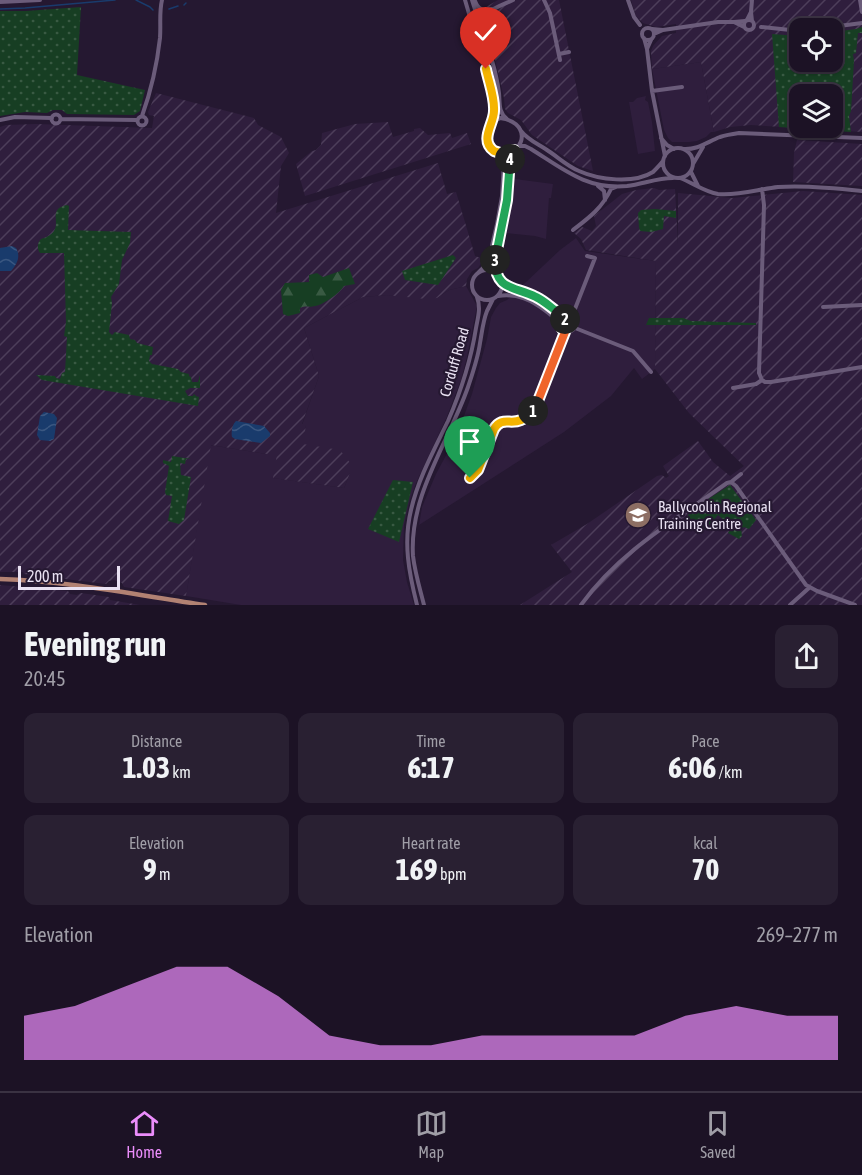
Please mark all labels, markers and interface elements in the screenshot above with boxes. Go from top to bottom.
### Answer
pin [460,7,511,69]
icon: check [469,16,502,49]
map controls [789,18,843,138]
button: locate [789,18,843,72]
button: layers [789,84,843,138]
pin: 4 [495,144,525,174]
text: 4 [506,150,514,168]
pin: 3 [480,245,510,275]
text: 3 [491,251,499,269]
pin: 2 [550,304,580,334]
text: 2 [561,310,569,328]
street label: Corduff Road [436,325,472,399]
pin: 1 [518,396,548,426]
text: 1 [529,402,537,420]
pin [444,416,495,478]
icon: arrive [453,425,486,458]
place label: Ballycoolin Regional Training Centre [658,498,772,532]
school or university icon: Ballycoolin Regional Training Centre [623,500,653,530]
scale bar [18,563,120,590]
text: 200 m [27,567,63,585]
text: Evening run [24,625,166,663]
button: share [775,625,838,688]
text: 20:45 [24,667,66,690]
text: Distance [131,732,182,750]
text: Time [416,732,446,750]
text: Pace [691,732,719,750]
text: 1.03 [122,750,170,784]
text: 6:17 [407,750,455,784]
text: 6:06 [668,750,716,784]
text: km [170,763,191,781]
text: /km [716,763,743,781]
text: Elevation [129,834,184,852]
text: Heart rate [402,834,460,852]
text: kcal [693,834,717,852]
text: 9 [143,852,157,886]
text: 169 [395,852,438,886]
text: 70 [691,852,719,886]
text: m [157,865,171,883]
text: bpm [438,865,467,883]
text: Elevation [24,923,93,946]
text: 269–277 m [756,923,838,946]
tab: Home [126,1107,162,1161]
tab: Map [415,1107,448,1161]
tab: Saved [700,1107,736,1161]

